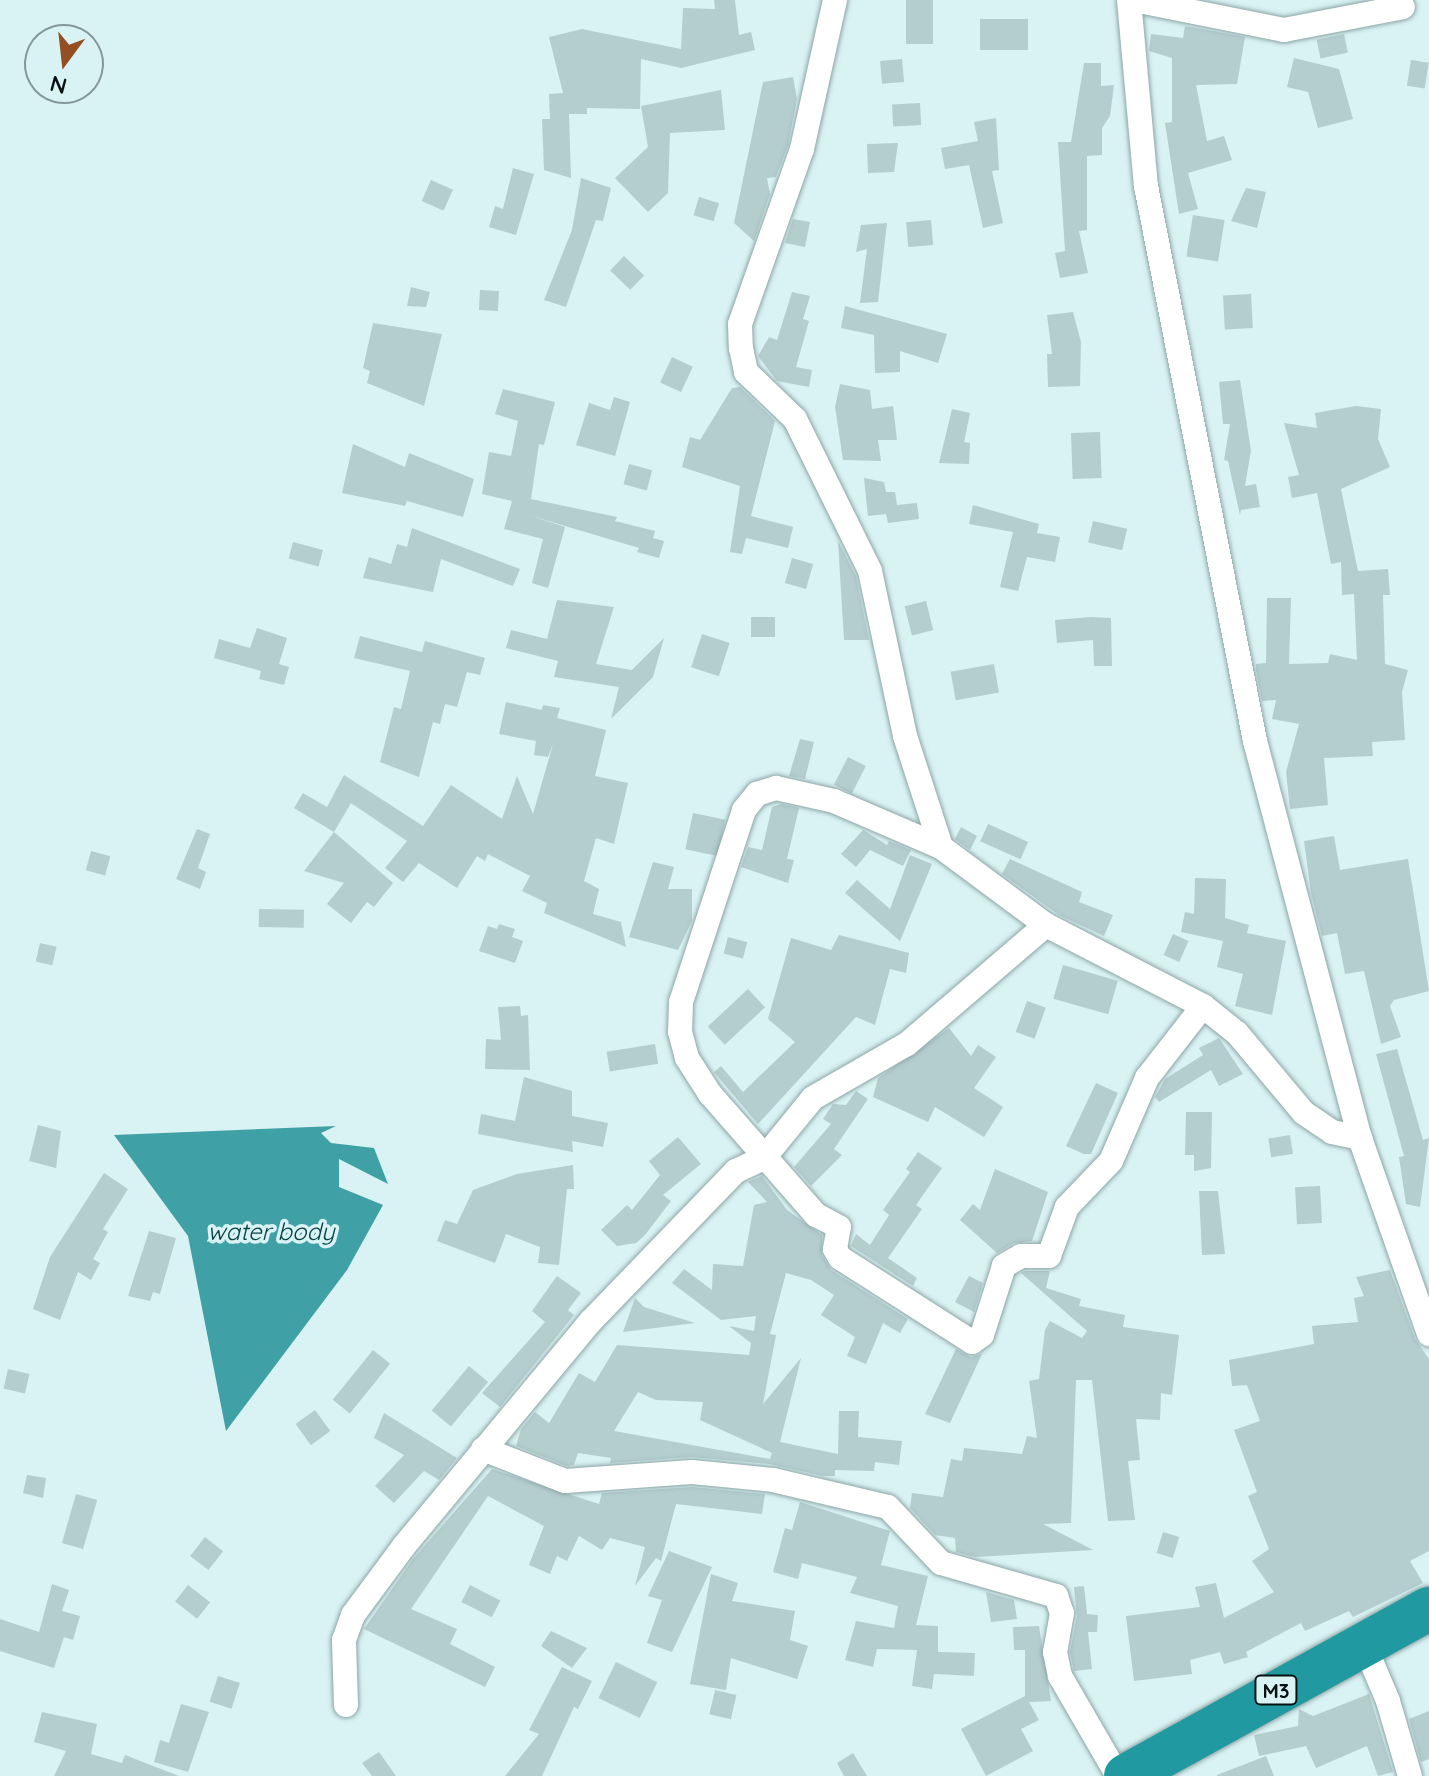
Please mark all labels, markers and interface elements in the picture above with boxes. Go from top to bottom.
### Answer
north arrow [24,24,104,104]
text: N [47,70,70,101]
water label: water body [207,1218,335,1246]
road number: M3 [1254,1674,1298,1706]

